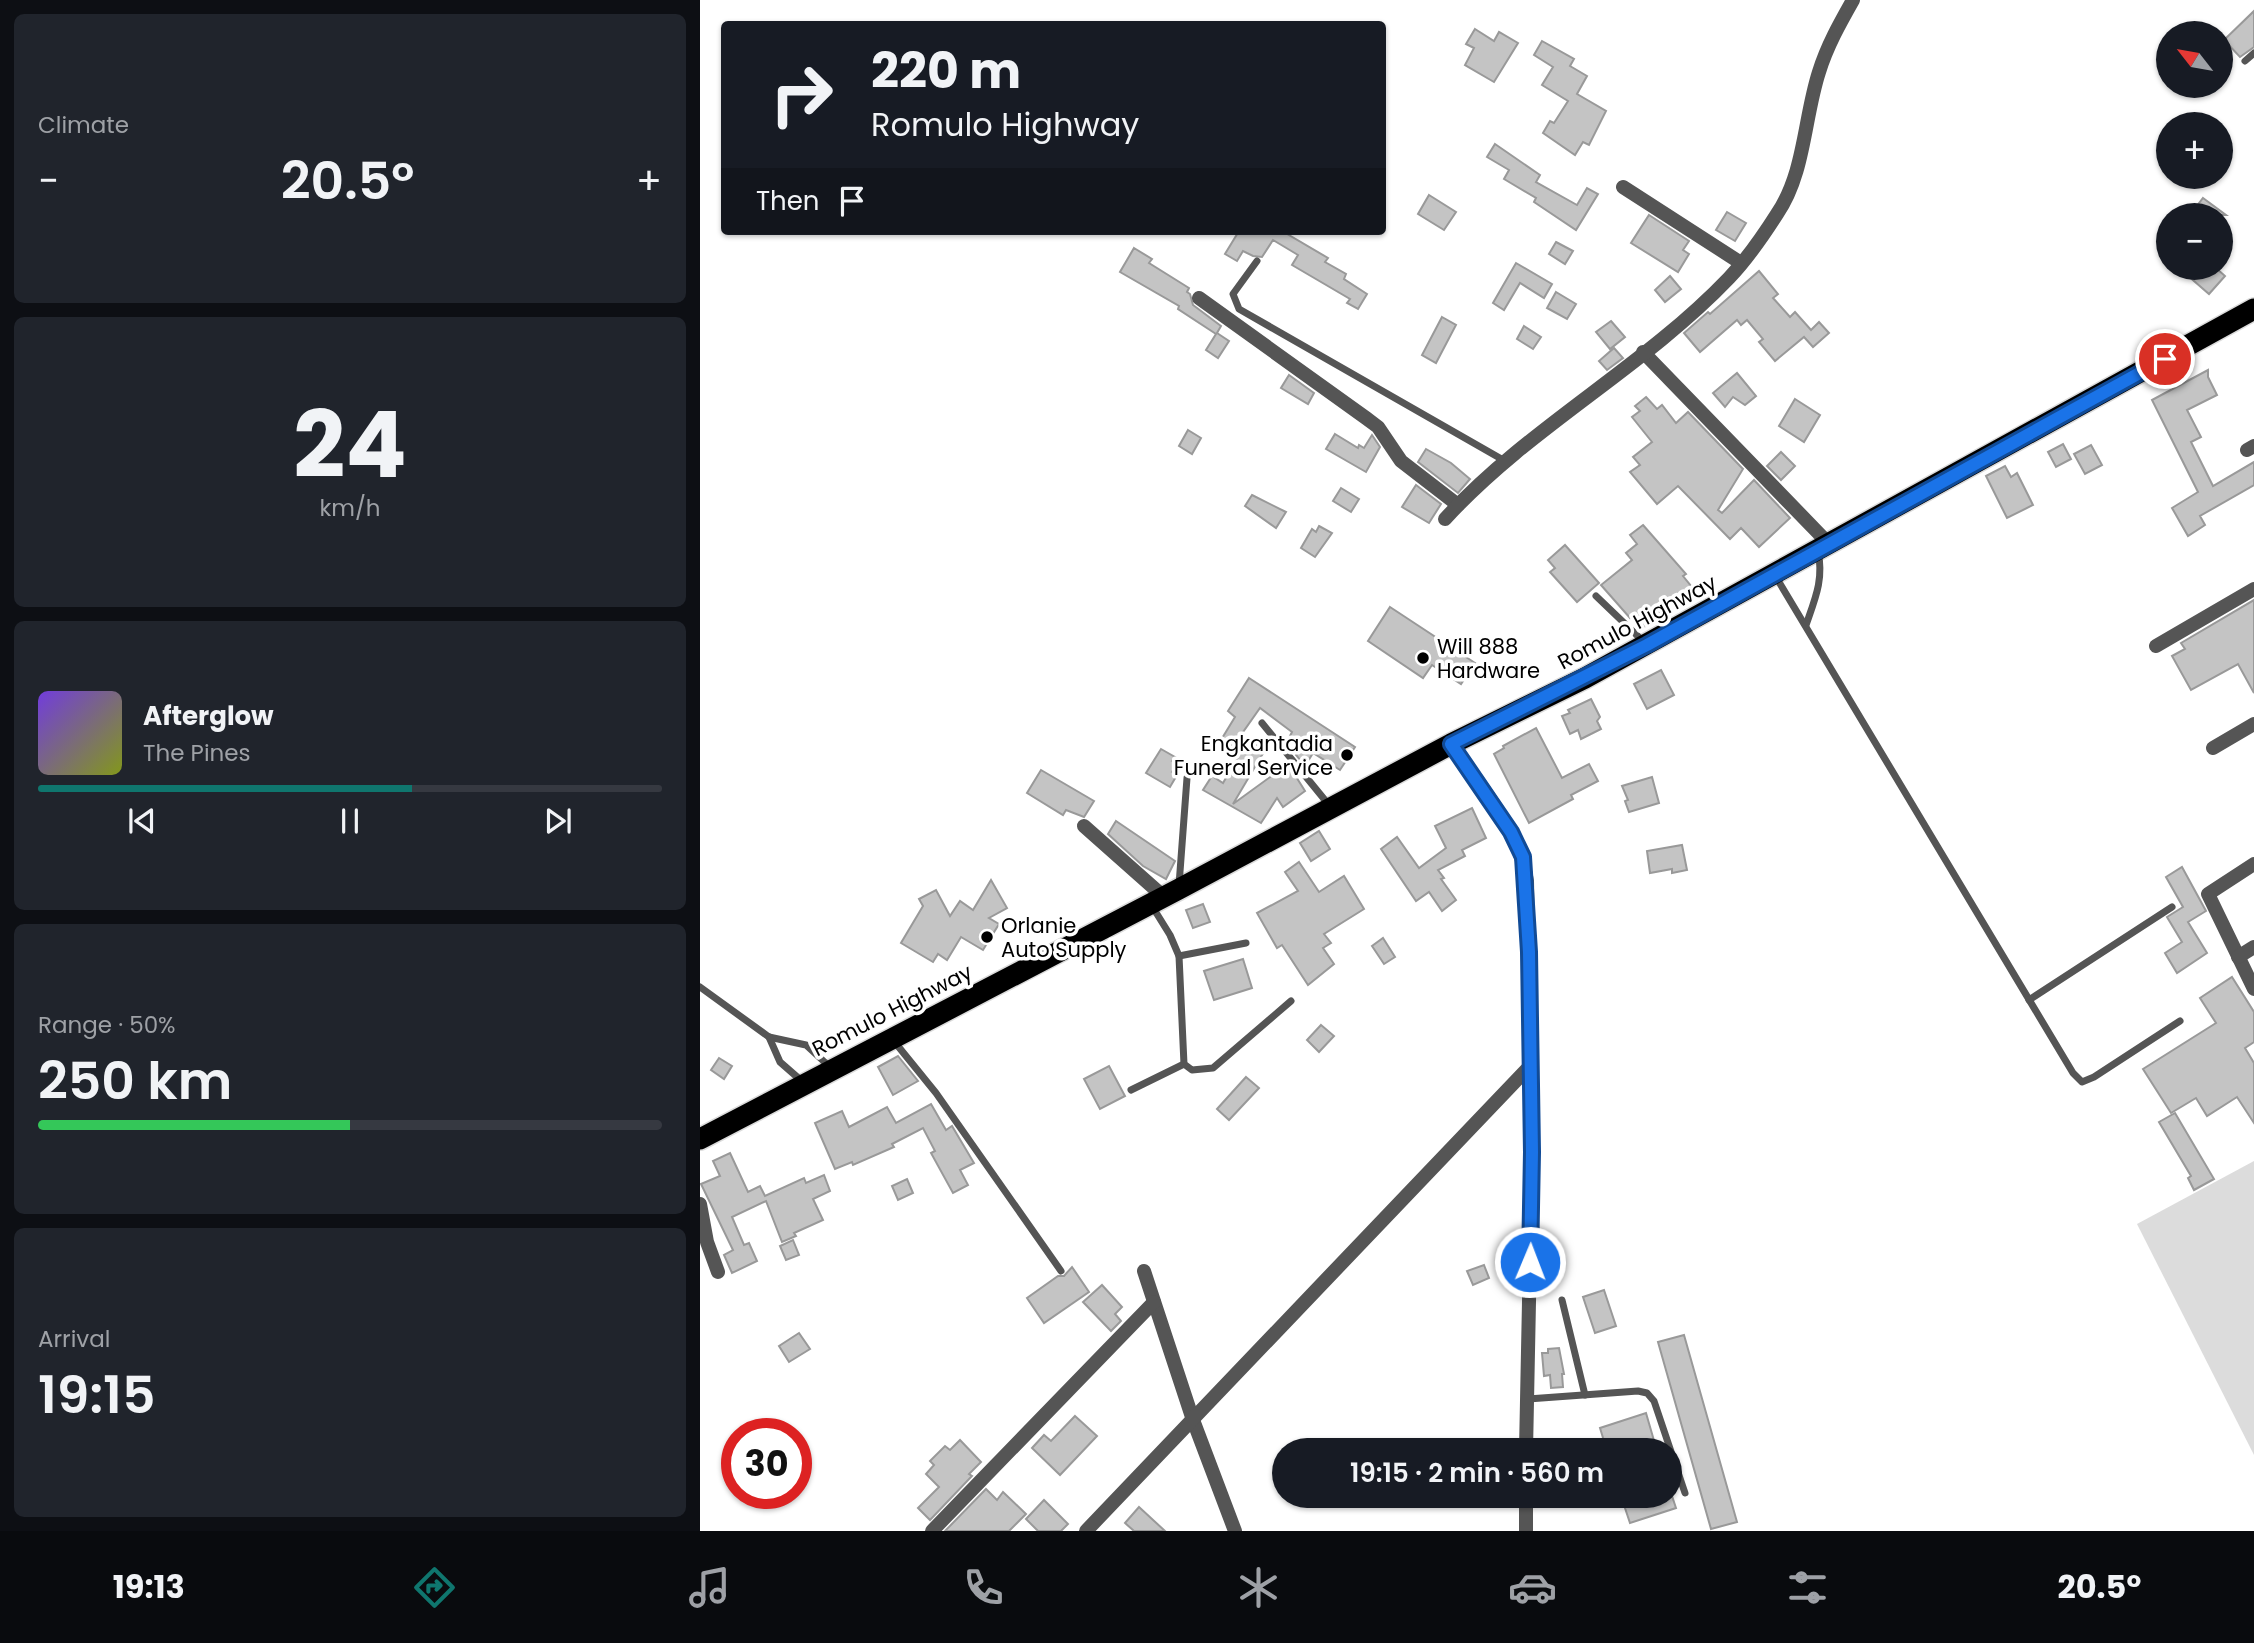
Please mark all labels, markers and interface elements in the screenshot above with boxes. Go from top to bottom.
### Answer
north arrow [2156,21,2233,98]
map controls [2156,21,2233,280]
text: 220 m [871,37,1021,105]
icon: right [756,49,847,140]
text: Romulo Highway [871,102,1139,147]
text: Climate [38,109,129,141]
button: + [2156,112,2233,189]
text: 20.5° [281,144,414,217]
text: − [38,154,59,207]
text: + [636,154,662,207]
icon: arrive [833,182,871,220]
text: Then [756,183,819,219]
button: − [2156,203,2233,280]
pin [2135,329,2195,389]
icon: arrive [2146,340,2184,378]
text: 24 [293,381,407,509]
text: km/h [319,492,381,524]
street label: Romulo Highway [1552,568,1722,676]
place label: Will 888 Hardware [1437,632,1540,685]
marker: Will 888 Hardware [1415,650,1431,666]
text: Afterglow [143,698,274,734]
place label: Engkantadia Funeral Service [1174,729,1333,782]
text: The Pines [143,737,251,769]
marker: Engkantadia Funeral Service [1339,747,1355,763]
icon: previous [123,802,161,840]
icon: pause [331,802,369,840]
icon: next [539,802,577,840]
place label: Orlanie Auto Supply [1001,911,1127,964]
marker: Orlanie Auto Supply [979,929,995,945]
street label: Romulo Highway [807,957,977,1063]
text: Range · 50% [38,1009,176,1041]
text: 250 km [38,1044,232,1117]
position arrow [1493,1225,1567,1299]
text: Arrival [38,1323,110,1355]
text: 19:15 [38,1358,155,1431]
speed limit sign: 30 [721,1418,812,1509]
text: 19:15 · 2 min · 560 m [1350,1455,1604,1491]
icon: directions [410,1563,459,1612]
icon: music [685,1563,734,1612]
icon: phone [959,1563,1008,1612]
icon: climate [1234,1563,1283,1612]
icon: car [1508,1563,1557,1612]
icon: filters [1783,1563,1832,1612]
text: 19:13 [113,1564,185,1609]
text: 20.5° [2057,1564,2141,1609]

